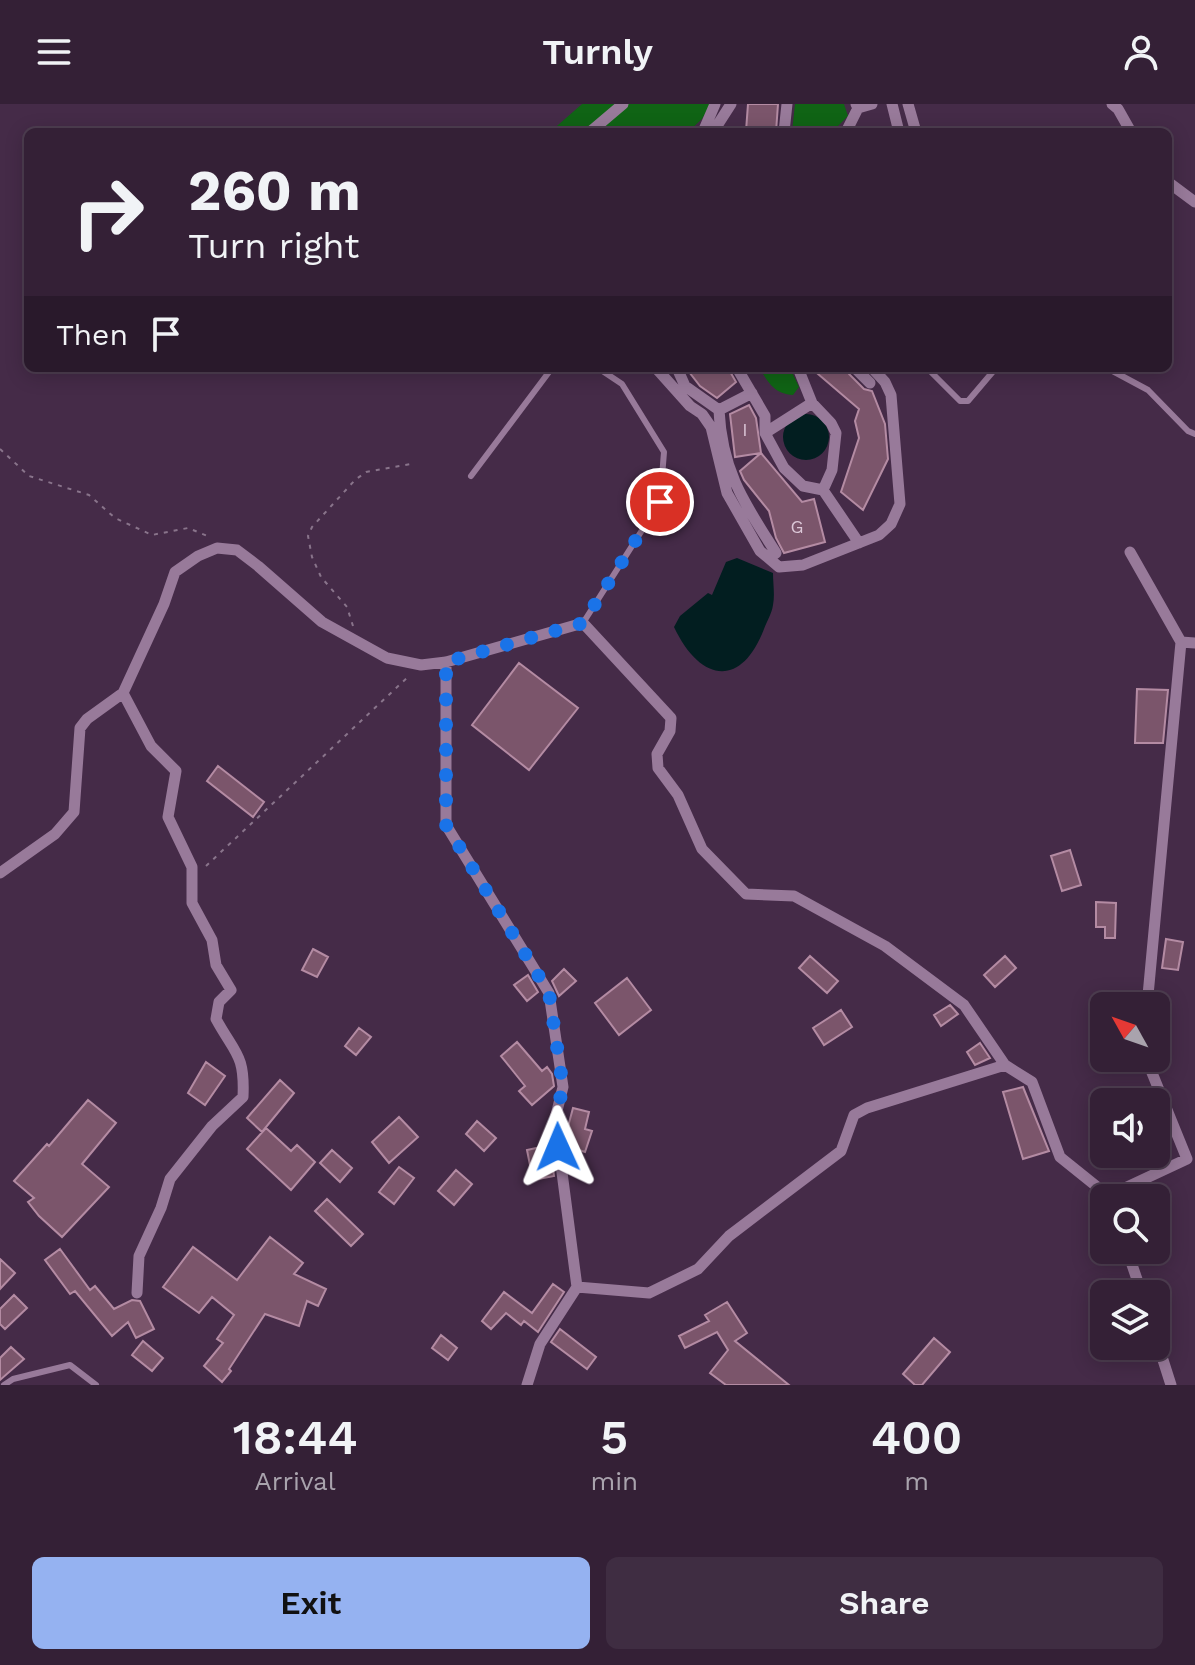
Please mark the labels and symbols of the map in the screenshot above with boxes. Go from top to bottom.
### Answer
house number: I [742,419,748,440]
pin [626,468,694,536]
house number: G [790,516,804,537]
north arrow [1090,992,1170,1072]
position arrow [516,1105,600,1189]

